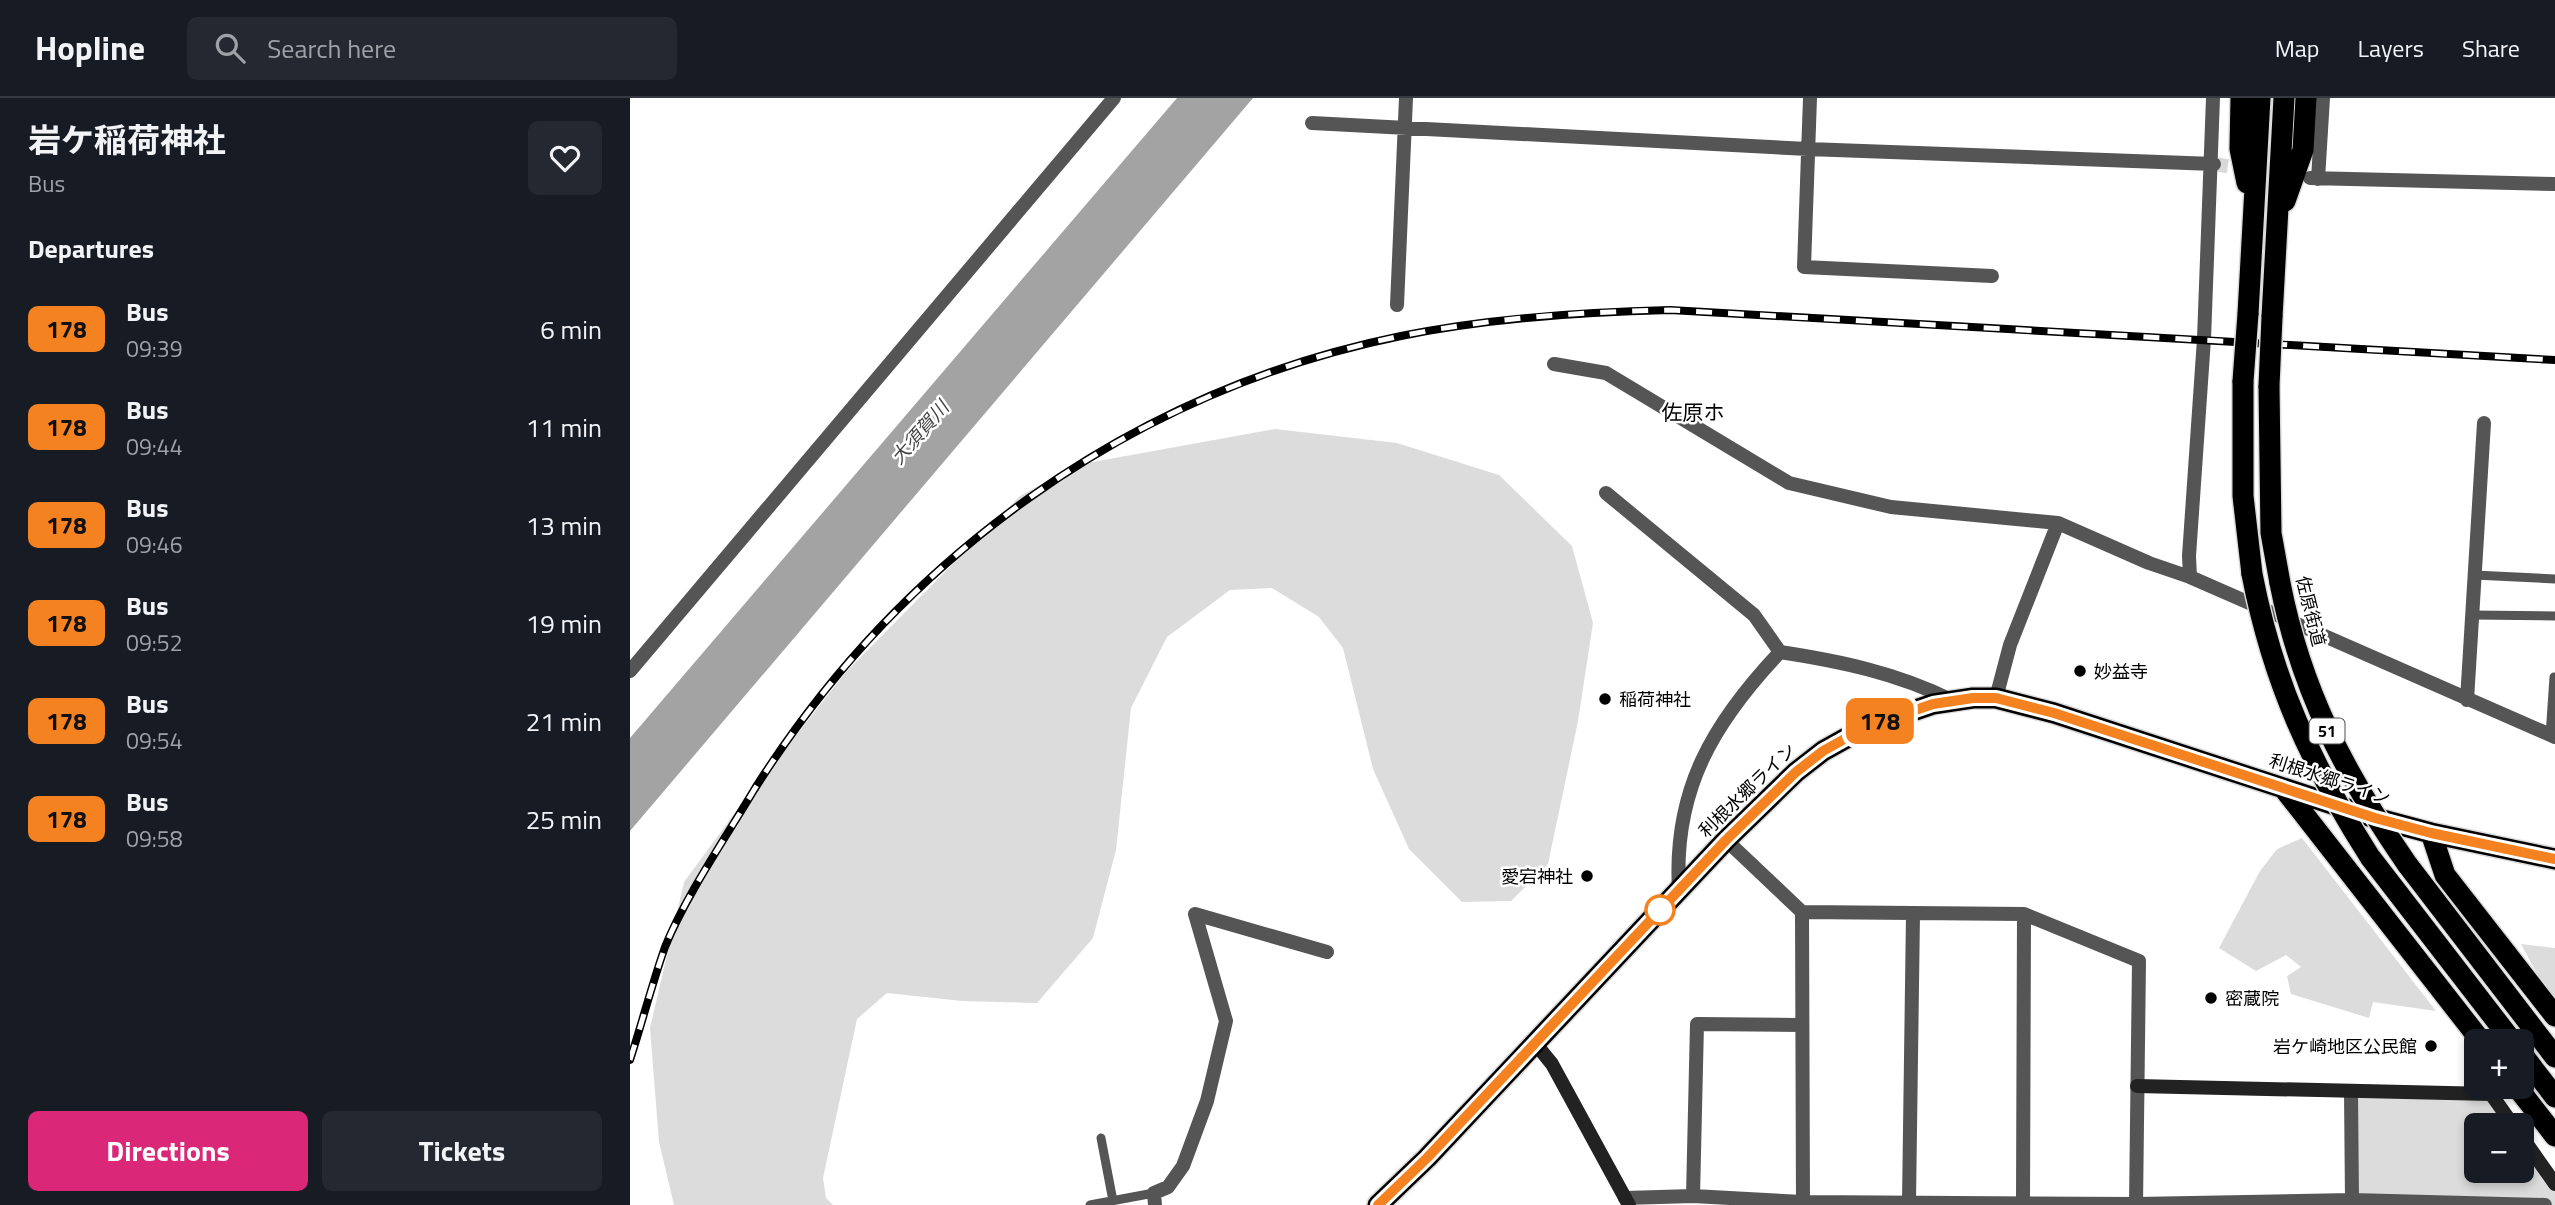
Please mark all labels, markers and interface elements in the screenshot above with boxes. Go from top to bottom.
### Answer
search box [187,17,677,80]
text: Hopline [35,23,145,73]
icon: search [211,29,249,67]
text: Search here [267,29,396,68]
text: Map [2275,30,2320,66]
text: Layers [2358,30,2424,66]
text: Share [2462,30,2520,66]
text: 岩ケ稲荷神社 [28,115,226,165]
button: heart [528,121,602,195]
text: Bus [28,166,65,201]
text: Departures [28,229,154,268]
text: Bus [126,292,168,331]
text: 6 min [540,310,602,349]
text: 178 [46,311,87,347]
text: 09:39 [126,331,183,366]
text: Bus [126,390,168,429]
water label: 大須賀川 [883,392,956,470]
district label: 佐原ホ [1662,396,1725,428]
text: 11 min [526,408,602,447]
text: 178 [46,409,87,445]
text: 09:44 [126,429,183,464]
text: Bus [126,488,168,527]
text: 13 min [526,506,602,545]
text: 178 [46,507,87,543]
text: 09:46 [126,527,183,562]
street label: 佐原街道 [2289,573,2333,649]
text: Bus [126,586,168,625]
text: 19 min [526,604,602,643]
text: 178 [46,605,87,641]
text: 09:52 [126,625,183,660]
place label: 妙益寺 [2094,658,2148,685]
marker: 妙益寺 [2072,663,2088,679]
text: Bus [126,684,168,723]
place label: 稲荷神社 [1619,686,1691,713]
marker: 稲荷神社 [1597,691,1613,707]
line badge: 178 [1840,698,1920,744]
text: 21 min [526,702,602,741]
text: 178 [46,703,87,739]
text: 178 [1860,703,1900,739]
road number: 51 [2310,718,2344,744]
text: 09:54 [126,723,183,758]
street label: 利根水郷ライン [1692,737,1802,843]
street label: 利根水郷ライン [2266,747,2394,811]
text: Bus [126,782,168,821]
text: 25 min [526,800,602,839]
text: 178 [46,801,87,837]
text: 09:58 [126,821,183,856]
place label: 愛宕神社 [1501,863,1573,890]
marker: 愛宕神社 [1579,868,1595,884]
unlabelled marker [1645,895,1675,925]
place label: 密蔵院 [2225,985,2279,1012]
marker: 密蔵院 [2203,990,2219,1006]
map controls [2464,1029,2534,1183]
button: + [2464,1029,2534,1099]
place label: 岩ケ崎地区公民館 [2273,1033,2417,1060]
marker: 岩ケ崎地区公民館 [2423,1038,2439,1054]
button: Directions [28,1111,308,1191]
button: Tickets [322,1111,602,1191]
button: − [2464,1113,2534,1183]

